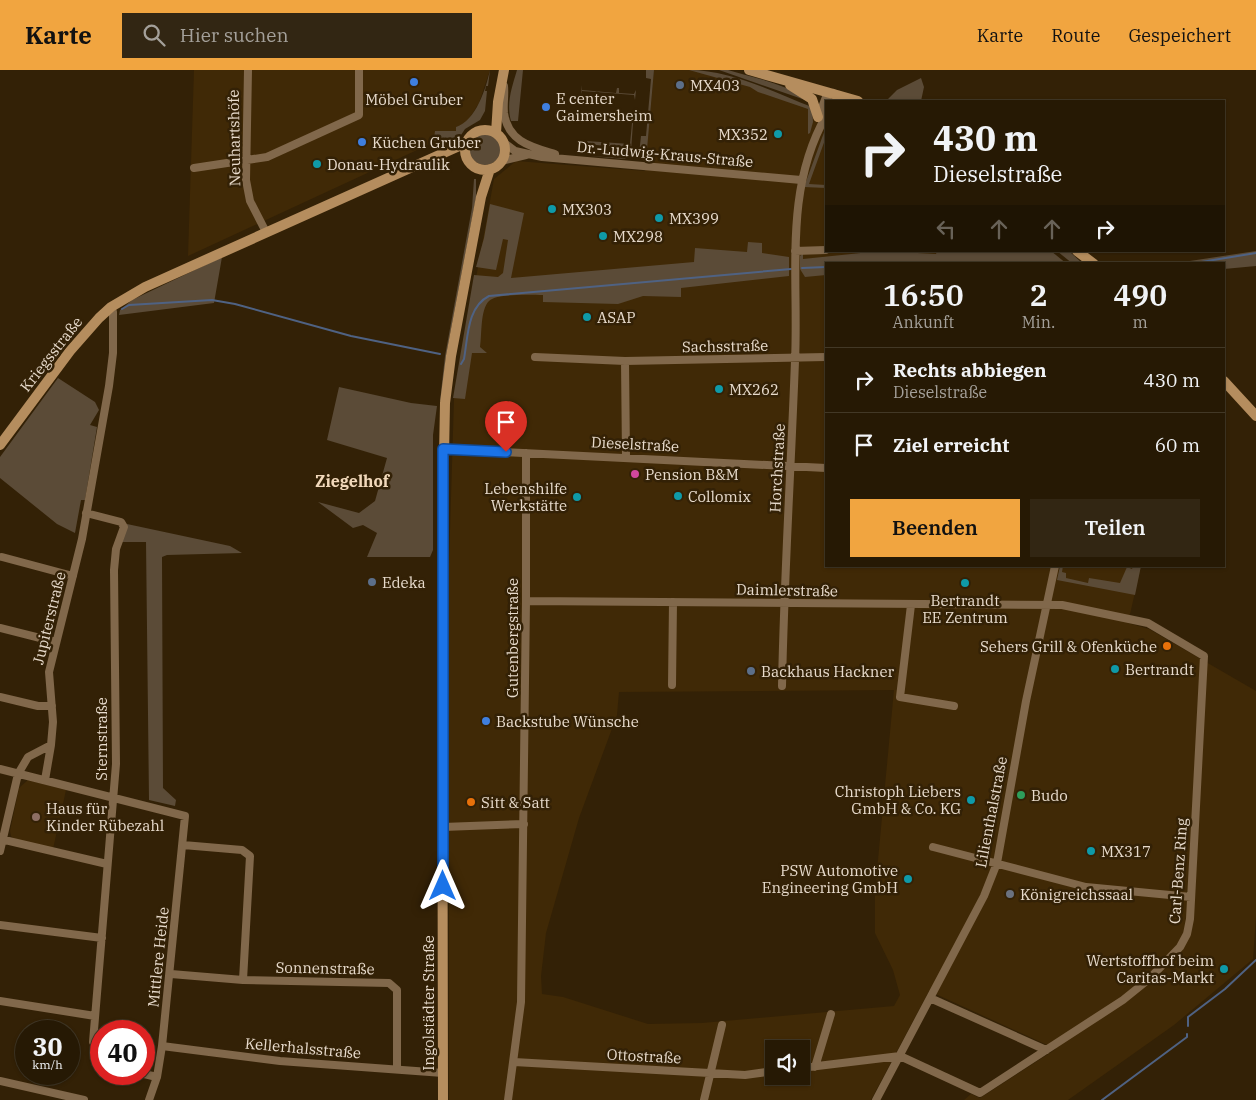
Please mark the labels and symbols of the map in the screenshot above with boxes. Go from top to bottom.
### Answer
marker: Möbel Gruber [408,76,420,88]
place label: MX403 [690,76,740,95]
marker: MX403 [674,79,686,91]
street label: Neuhartshöfe [224,89,244,187]
place label: E center Gaimersheim [556,89,653,125]
place label: Möbel Gruber [365,90,463,109]
marker: E center Gaimersheim [540,101,552,113]
place label: MX352 [718,125,768,144]
marker: MX352 [772,128,784,140]
place label: Küchen Gruber [372,133,481,152]
marker: Küchen Gruber [356,136,368,148]
street label: Dr.-Ludwig-Kraus-Straße [576,137,754,171]
place label: Donau-Hydraulik [327,155,450,174]
marker: Donau-Hydraulik [311,158,323,170]
place label: MX303 [562,200,612,219]
marker: MX303 [546,203,558,215]
place label: MX399 [669,209,719,228]
marker: MX399 [653,212,665,224]
place label: MX298 [613,227,663,246]
marker: MX298 [597,230,609,242]
place label: ASAP [597,308,636,327]
marker: ASAP [581,311,593,323]
street label: Kriegsstraße [16,313,86,395]
street label: Sachsstraße [682,336,768,356]
place label: MX262 [729,380,779,399]
marker: MX262 [713,383,725,395]
pin [485,401,527,452]
street label: Horchstraße [765,423,789,513]
street label: Dieselstraße [590,432,680,456]
place label: Pension B&M [645,465,739,484]
marker: Pension B&M [629,468,641,480]
district label: Ziegelhof [315,471,391,491]
place label: Lebenshilfe Werkstätte [484,479,567,515]
place label: Collomix [688,487,751,506]
marker: Collomix [672,490,684,502]
marker: Lebenshilfe Werkstätte [571,491,583,503]
street label: Jupiterstraße [28,570,70,666]
place label: Edeka [382,573,426,592]
marker: Edeka [366,576,378,588]
marker: Bertrandt EE Zentrum [959,577,971,589]
street label: Gutenbergstraße [503,578,522,698]
street label: Daimlerstraße [736,580,838,600]
place label: Bertrandt EE Zentrum [922,591,1008,627]
place label: Sehers Grill & Ofenküche [980,637,1157,656]
marker: Sehers Grill & Ofenküche [1161,640,1173,652]
place label: Bertrandt [1125,660,1194,679]
place label: Backhaus Hackner [761,662,894,681]
marker: Bertrandt [1109,663,1121,675]
marker: Backhaus Hackner [745,665,757,677]
street label: Sternstraße [92,697,111,781]
place label: Backstube Wünsche [496,712,639,731]
marker: Backstube Wünsche [480,715,492,727]
street label: Lilienthalstraße [971,755,1011,869]
place label: Christoph Liebers GmbH & Co. KG [835,782,961,818]
place label: Budo [1031,786,1068,805]
marker: Budo [1015,789,1027,801]
place label: Sitt & Satt [481,793,550,812]
marker: Christoph Liebers GmbH & Co. KG [965,794,977,806]
marker: Sitt & Satt [465,796,477,808]
place label: Haus für Kinder Rübezahl [46,799,164,835]
marker: Haus für Kinder Rübezahl [30,811,42,823]
street label: Carl-Benz Ring [1165,817,1191,925]
place label: MX317 [1101,842,1151,861]
marker: MX317 [1085,845,1097,857]
position arrow [416,859,468,911]
place label: PSW Automotive Engineering GmbH [762,861,898,897]
marker: PSW Automotive Engineering GmbH [902,873,914,885]
place label: Königreichssaal [1020,885,1133,904]
marker: Königreichssaal [1004,888,1016,900]
street label: Mittlere Heide [143,906,173,1008]
street label: Ingolstädter Straße [419,935,438,1071]
place label: Wertstoffhof beim Caritas-Markt [1086,951,1214,987]
street label: Sonnenstraße [275,958,375,978]
marker: Wertstoffhof beim Caritas-Markt [1218,963,1230,975]
speed limit sign: 40 [90,1020,155,1085]
street label: Kellerhalsstraße [244,1033,362,1063]
street label: Ottostraße [606,1045,682,1067]

